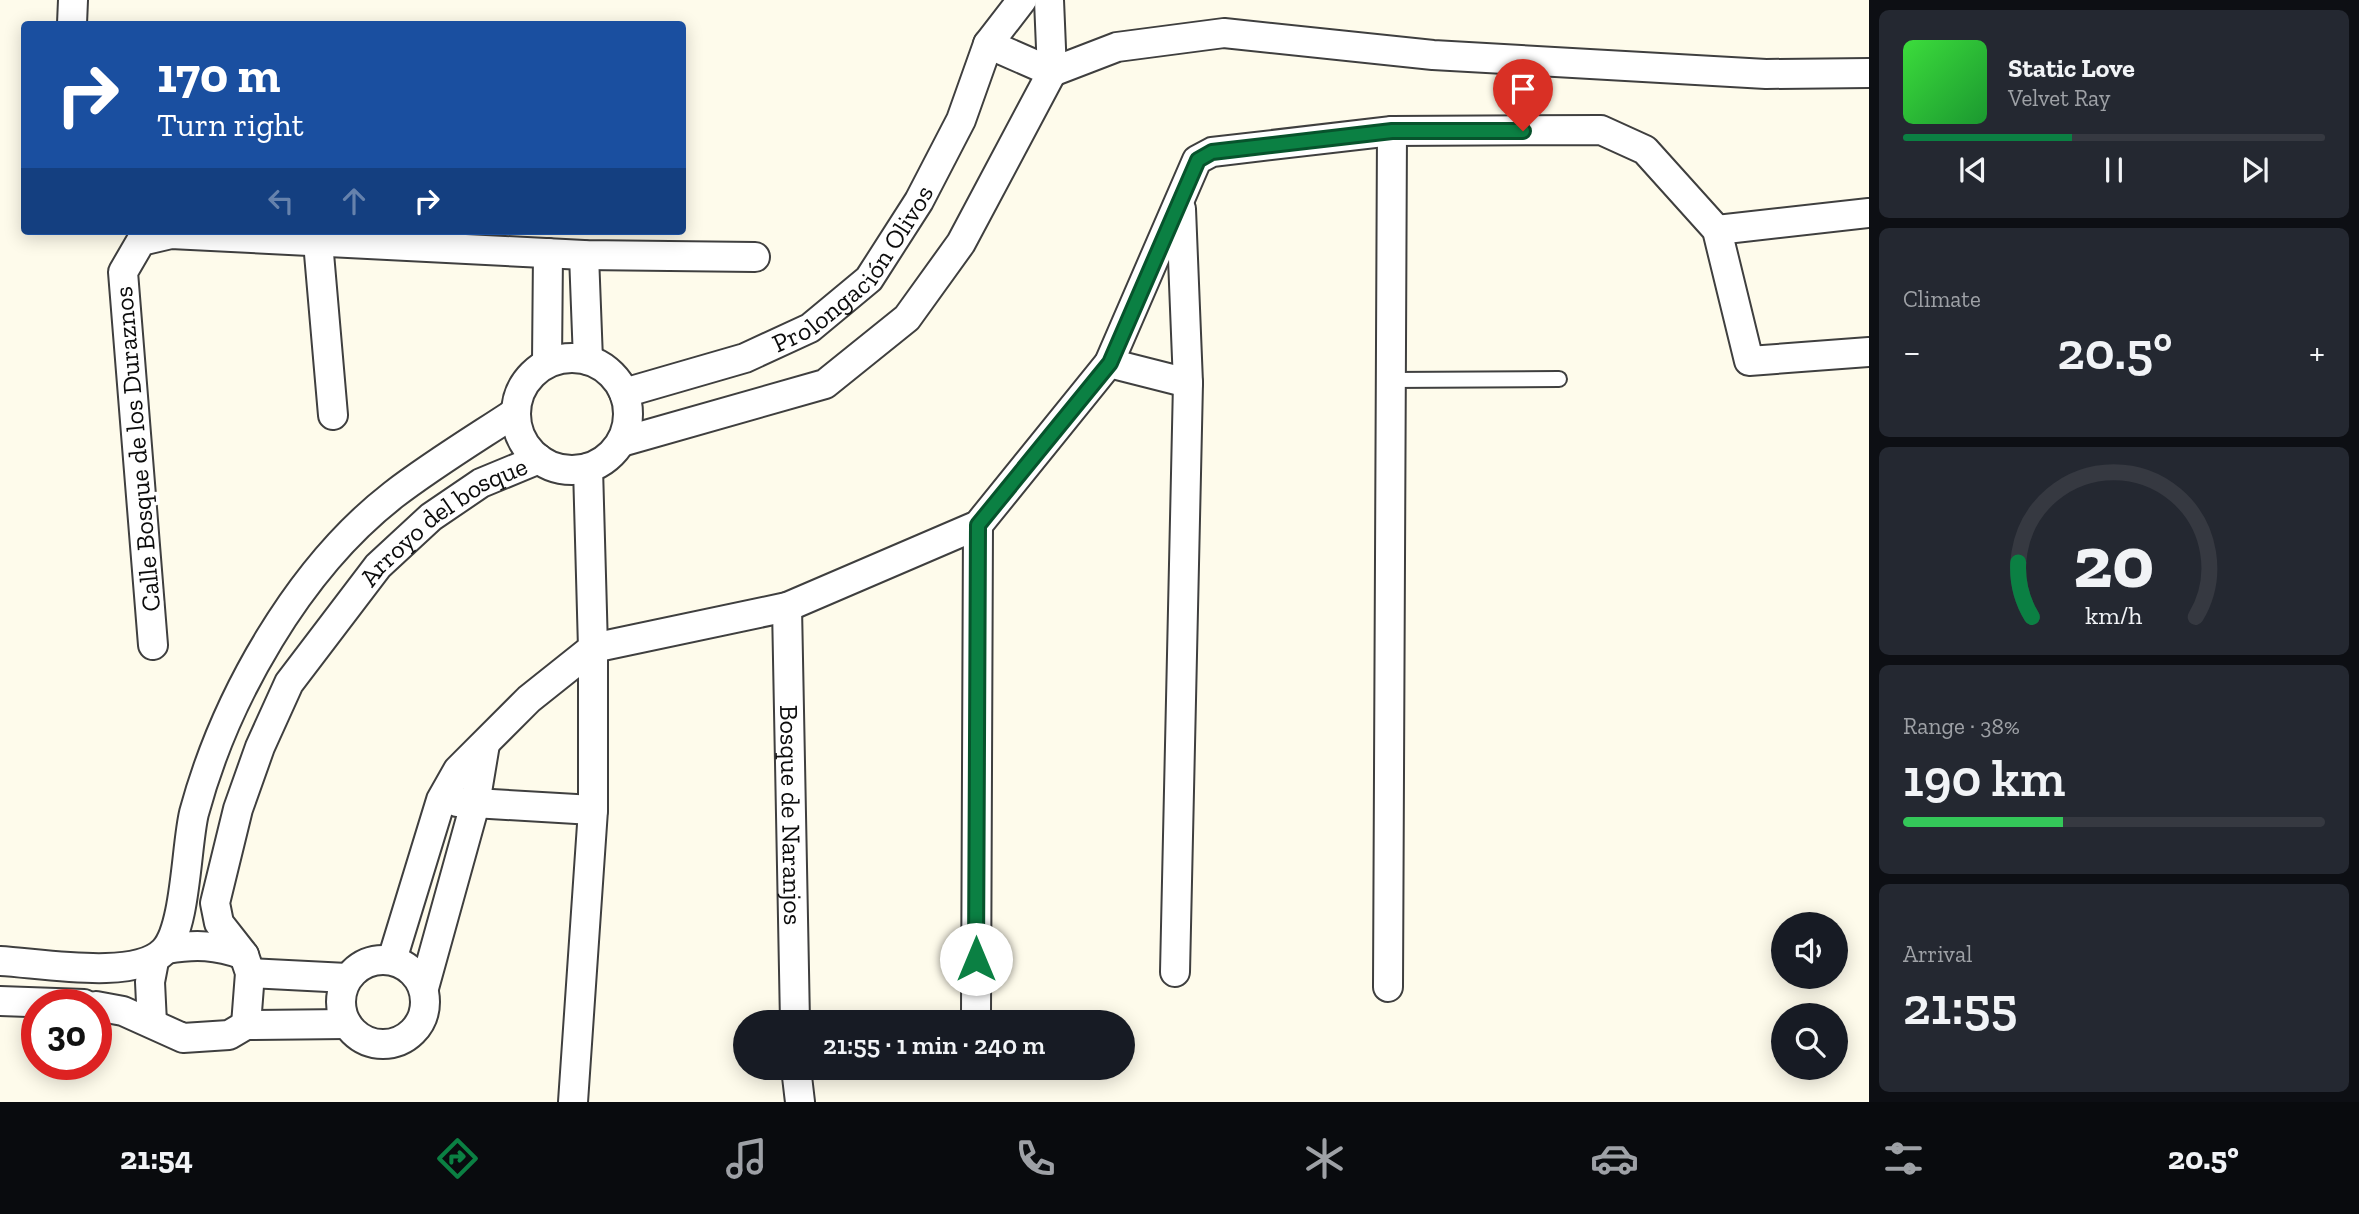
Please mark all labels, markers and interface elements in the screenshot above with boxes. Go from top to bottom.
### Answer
text: 170 m [157,46,280,105]
icon: right [42,49,133,140]
text: Static Love [2008,52,2135,84]
pin [1493,59,1553,131]
icon: arrive [1504,70,1542,108]
text: Velvet Ray [2008,84,2110,112]
text: Turn right [157,106,304,144]
icon: previous [1954,151,1992,189]
icon: pause [2095,151,2133,189]
icon: next [2236,151,2274,189]
street label: Prolongación Olivos [767,180,940,359]
icon: left [262,182,300,220]
icon: ahead [335,182,373,220]
icon: right [408,182,446,220]
street label: Calle Bosque de los Duraznos [107,285,167,613]
text: Climate [1903,285,1981,313]
text: 20.5° [2057,320,2173,382]
text: − [1903,329,1921,375]
text: + [2309,329,2325,375]
street label: Arroyo del bosque [352,450,532,593]
text: 20 [2073,518,2155,606]
text: km/h [2085,600,2143,630]
street label: Bosque de Naranjos [773,705,809,925]
text: Range · 38% [1903,712,2020,740]
text: 190 km [1903,747,2065,809]
map controls [1771,912,1848,1080]
button: sound [1771,912,1848,989]
position arrow [939,922,1013,996]
text: Arrival [1903,940,1972,968]
text: 21:55 [1903,975,2017,1037]
speed limit sign: 30 [21,989,112,1080]
button: search [1771,1003,1848,1080]
text: 21:55 · 1 min · 240 m [823,1029,1045,1061]
icon: directions [433,1134,482,1183]
icon: music [722,1134,771,1183]
icon: phone [1011,1134,1060,1183]
icon: climate [1300,1134,1349,1183]
icon: car [1590,1134,1639,1183]
icon: filters [1879,1134,1928,1183]
text: 21:54 [120,1139,193,1177]
text: 20.5° [2168,1139,2239,1177]

